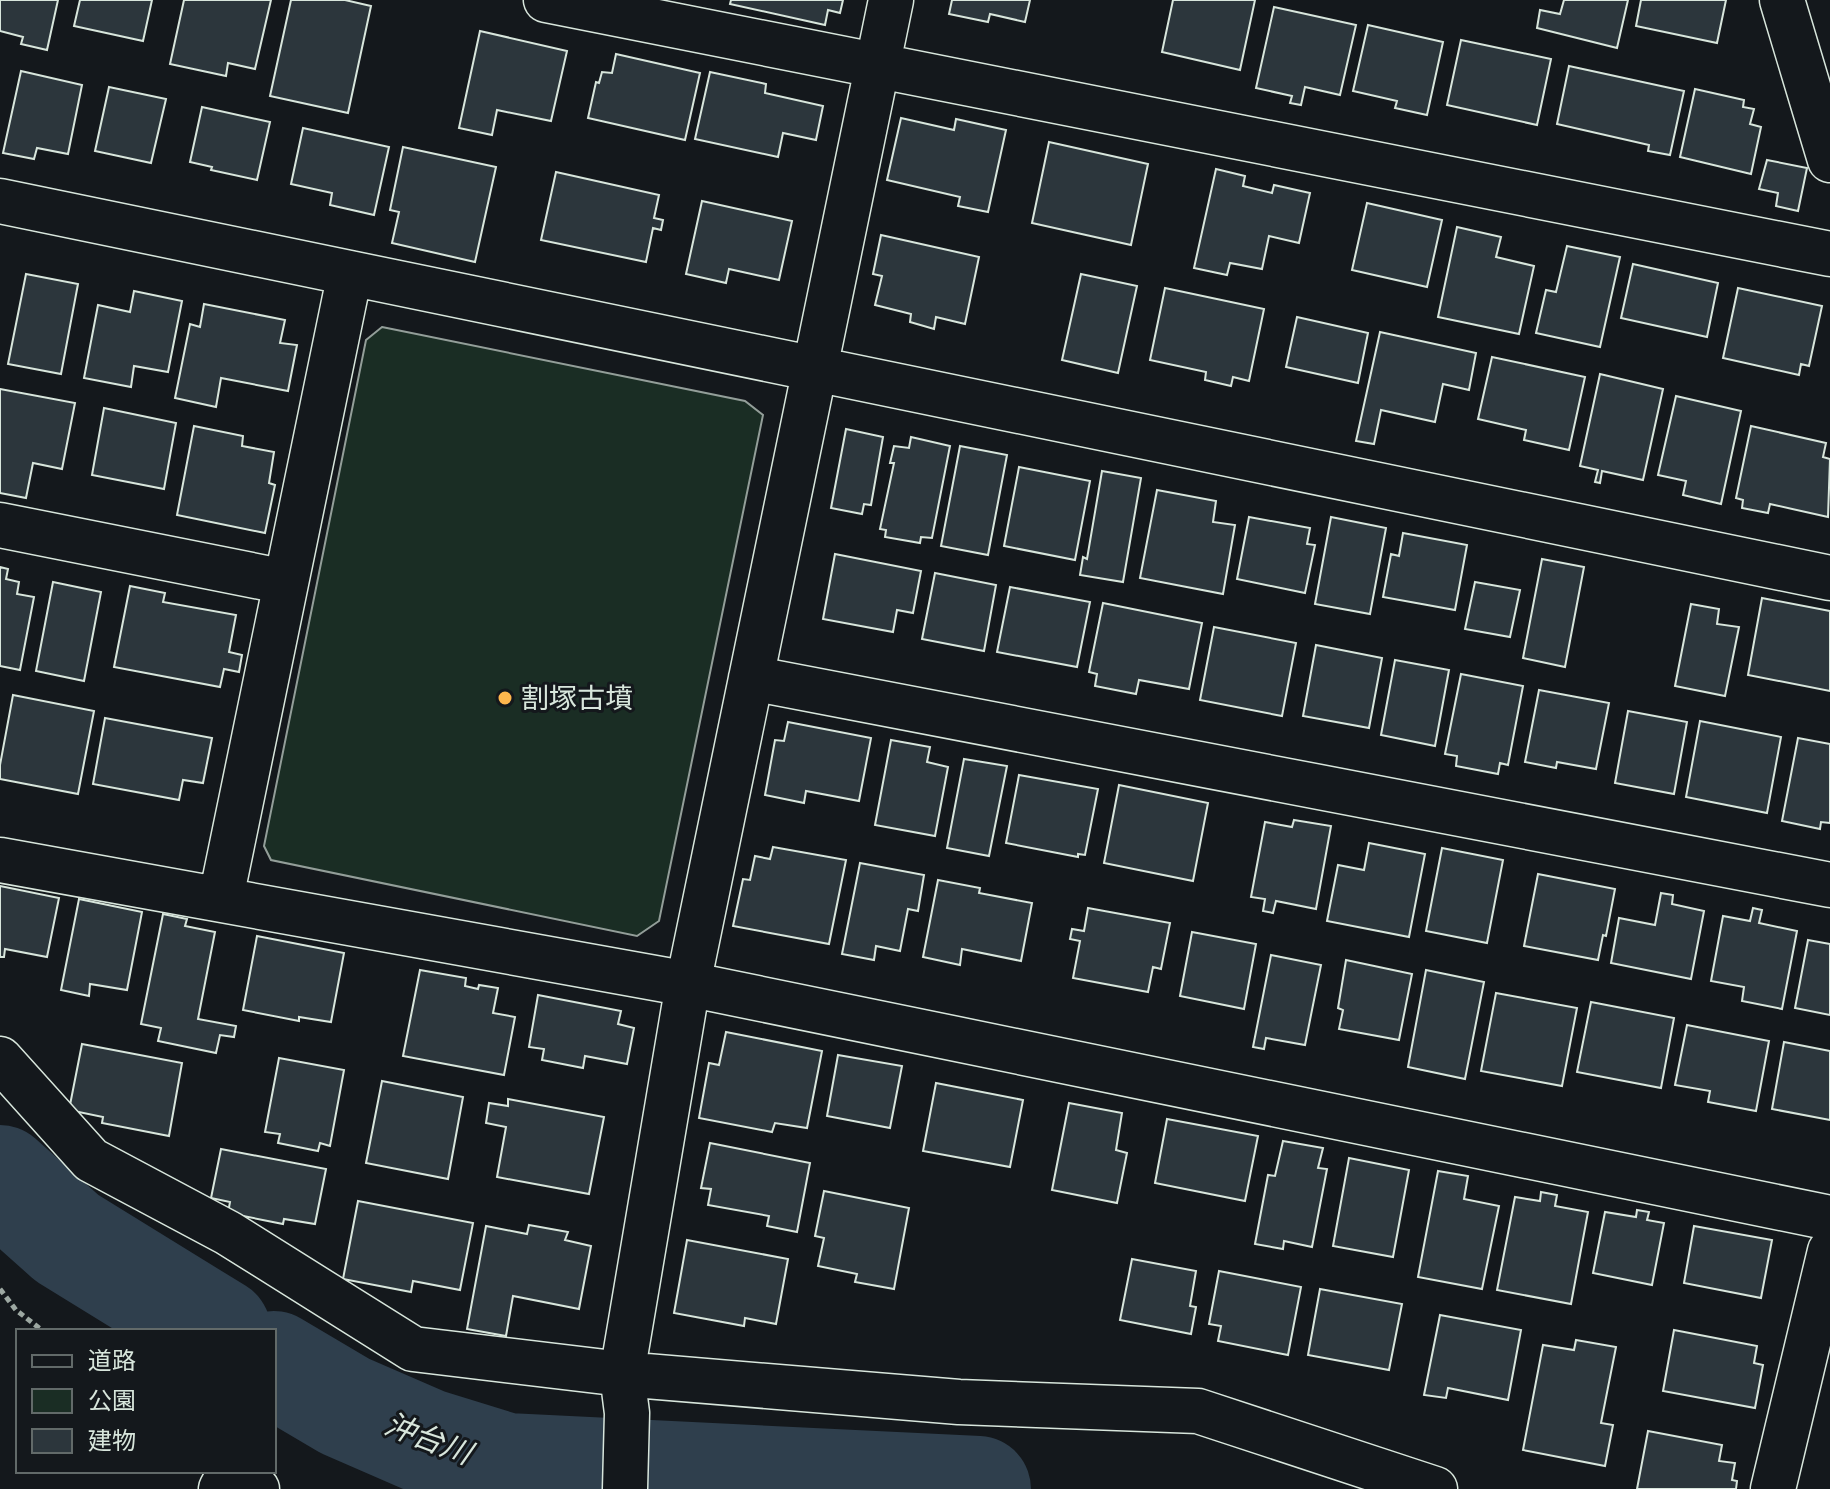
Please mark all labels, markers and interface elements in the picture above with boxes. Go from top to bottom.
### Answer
place label: 割塚古墳 [521,680,633,715]
marker: 割塚古墳 [496,689,514,707]
legend [16,1329,276,1473]
text: 道路 [88,1345,136,1375]
text: 公園 [88,1385,136,1415]
water label: 沖台川 [380,1404,480,1473]
text: 建物 [88,1425,136,1455]

